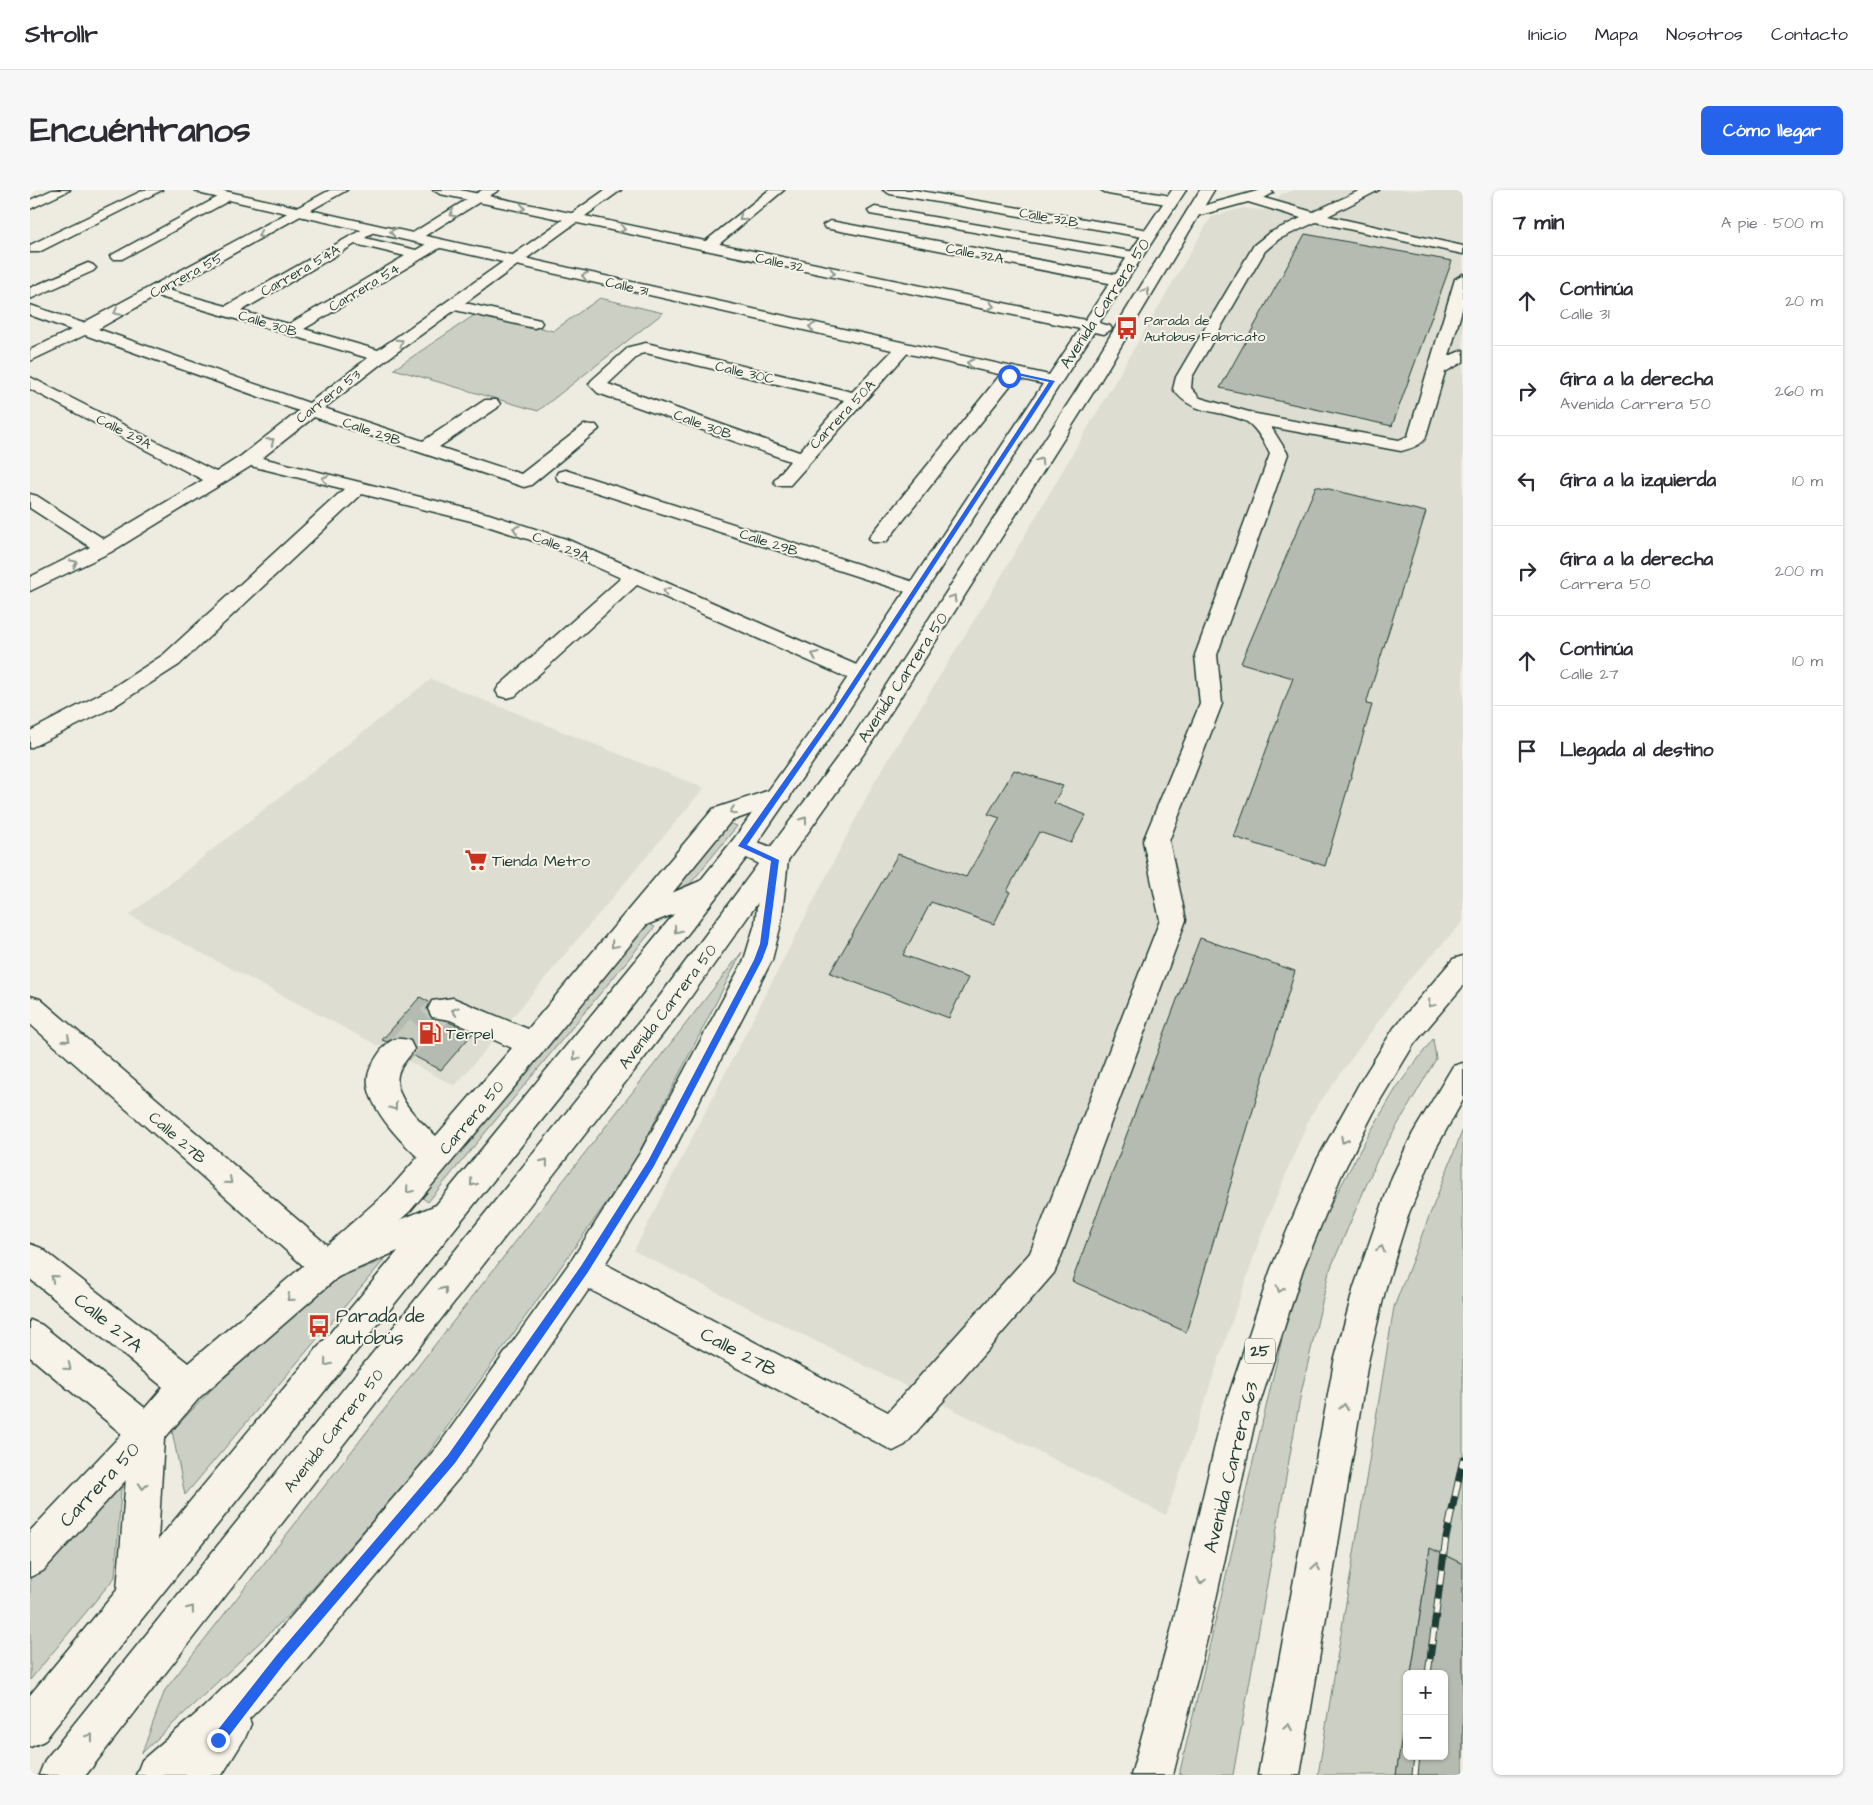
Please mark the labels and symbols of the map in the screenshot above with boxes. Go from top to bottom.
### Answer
one-way arrow [517,202,526,213]
street label: Calle 32B [1018,203,1080,233]
one-way arrow [449,207,458,217]
one-way arrow [739,213,748,221]
one-way arrow [617,224,626,234]
one-way arrow [388,227,397,238]
one-way arrow [257,229,266,239]
street label: Avenida Carrera 50 [1055,234,1155,373]
street label: Calle 32A [944,239,1006,269]
street label: Carrera 54A [257,240,344,302]
street label: Carrera 55 [146,248,227,304]
street label: Calle 32 [753,248,806,278]
street label: Carrera 54 [325,258,404,317]
one-way arrow [828,267,837,278]
one-way arrow [581,271,590,282]
street label: Calle 31 [603,272,650,302]
one-way arrow [1140,287,1149,296]
one-way arrow [987,300,996,310]
one-way arrow [114,305,123,315]
street label: Calle 30B [236,306,300,342]
place label: Parada de Autobus Fabricato [1144,311,1265,347]
bus stop icon: Parada de Autobus Fabricato [1114,315,1140,341]
one-way arrow [807,322,816,333]
one-way arrow [394,339,404,348]
street label: Calle 30C [713,356,777,390]
one-way arrow [966,358,975,369]
street label: Carrera 53 [292,365,365,429]
route start [998,365,1021,388]
street label: Carrera 50A [805,376,880,454]
street label: Calle 30B [671,405,735,445]
street label: Calle 29A [92,409,155,454]
street label: Calle 29B [340,413,404,451]
one-way arrow [265,439,274,447]
one-way arrow [1034,457,1044,466]
one-way arrow [321,474,330,485]
street label: Calle 29B [737,524,801,562]
one-way arrow [512,525,521,535]
street label: Calle 29A [529,527,592,567]
one-way arrow [69,559,78,570]
one-way arrow [662,586,671,597]
one-way arrow [947,595,956,604]
street label: Avenida Carrera 50 [853,608,953,747]
one-way arrow [811,651,820,662]
one-way arrow [729,805,738,815]
one-way arrow [798,816,807,826]
supermarket icon: Tienda Metro [463,847,489,873]
place label: Tienda Metro [492,850,590,872]
one-way arrow [674,924,683,933]
one-way arrow [612,939,620,948]
street label: Avenida Carrera 50 [614,940,722,1074]
one-way arrow [1428,998,1437,1007]
one-way arrow [452,1007,460,1017]
fuel station icon: Terpel [417,1020,443,1046]
place label: Terpel [446,1023,494,1045]
one-way arrow [61,1033,70,1042]
one-way arrow [574,1051,582,1060]
street label: Carrera 50 [434,1076,509,1159]
one-way arrow [388,1101,397,1111]
street label: Calle 27B [144,1107,211,1169]
one-way arrow [1340,1135,1350,1144]
one-way arrow [539,1159,548,1168]
one-way arrow [223,1175,232,1184]
one-way arrow [471,1177,479,1186]
one-way arrow [405,1184,414,1193]
one-way arrow [1375,1245,1385,1253]
one-way arrow [51,1275,60,1284]
one-way arrow [1276,1285,1286,1293]
one-way arrow [438,1286,447,1296]
street label: Calle 27A [68,1287,148,1359]
one-way arrow [286,1292,295,1301]
place label: Parada de autobús [336,1303,425,1352]
bus stop icon: Parada de autobús [306,1313,332,1339]
street label: Calle 27B [695,1321,782,1384]
road number: 25 [1245,1338,1275,1364]
one-way arrow [324,1357,332,1366]
one-way arrow [62,1361,71,1370]
street label: Avenida Carrera 50 [279,1364,389,1497]
street label: Avenida Carrera 63 [1197,1379,1266,1556]
one-way arrow [1338,1402,1348,1411]
street label: Carrera 50 [54,1436,147,1534]
one-way arrow [138,1482,149,1490]
one-way arrow [1311,1563,1321,1571]
one-way arrow [1196,1577,1207,1585]
one-way arrow [185,1606,194,1615]
one-way arrow [1282,1723,1293,1731]
route end [207,1729,230,1752]
one-way arrow [85,1734,93,1743]

